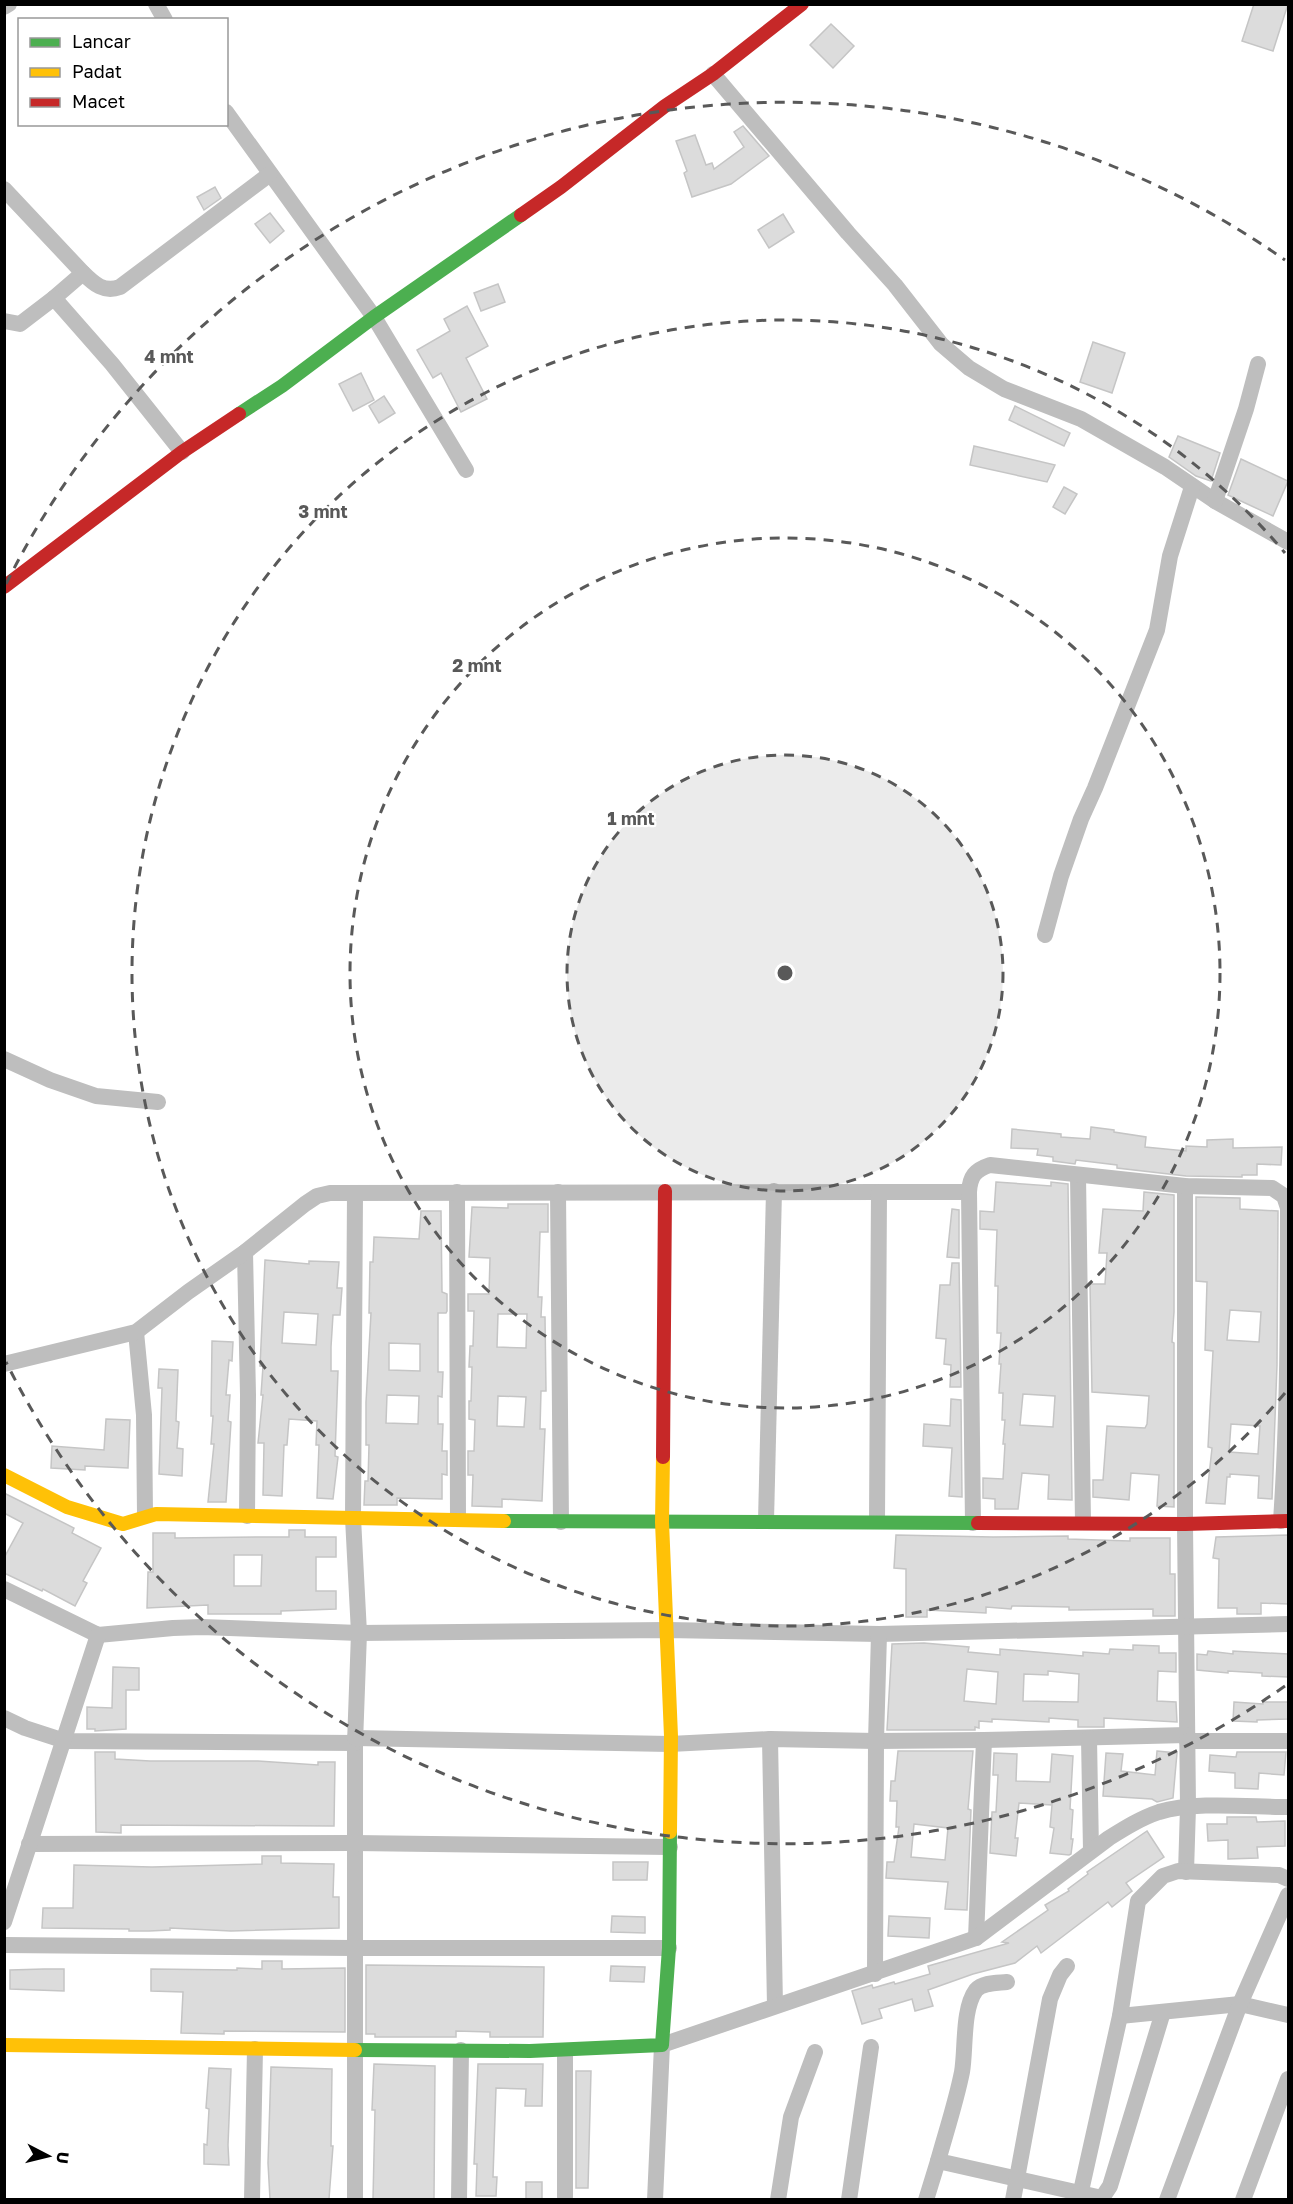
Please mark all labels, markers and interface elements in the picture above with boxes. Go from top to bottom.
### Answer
legend [18,18,228,126]
text: Lancar [72,30,131,52]
text: Padat [72,60,122,82]
text: Macet [72,90,125,112]
text: 4 mnt [144,345,194,367]
text: 3 mnt [298,500,348,522]
text: 2 mnt [452,654,502,676]
text: 1 mnt [607,807,655,829]
centre of rings [775,963,795,983]
north arrow [18,2126,78,2186]
text: U [52,2151,74,2165]

